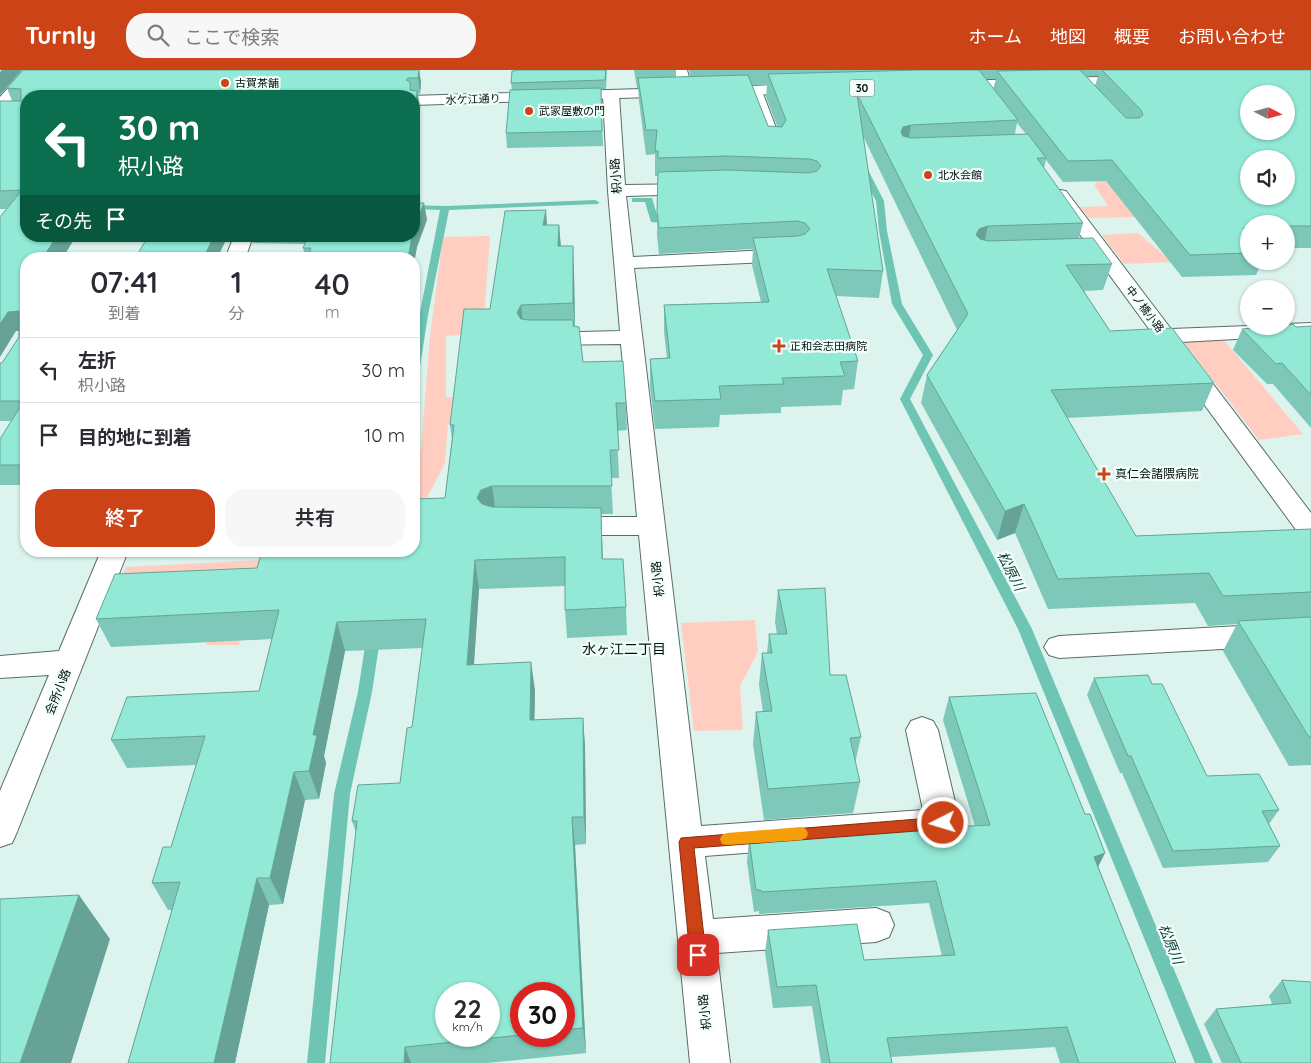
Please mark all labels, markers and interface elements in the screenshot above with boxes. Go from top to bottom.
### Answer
search box [126,13,476,58]
text: Turnly [25,20,96,50]
icon: search [144,21,172,49]
text: ここで検索 [184,25,279,49]
text: ホーム [969,25,1022,48]
text: 地図 [1050,25,1086,48]
text: 概要 [1114,25,1150,48]
text: お問い合わせ [1178,25,1286,48]
place label: 古賀茶舗 [235,76,279,90]
marker: 古賀茶舗 [219,77,231,89]
road number: 30 [850,80,874,97]
north arrow [1240,85,1295,140]
map controls [1240,85,1295,335]
street label: 水ケ江通り [445,91,501,107]
place label: 武家屋敷の門 [539,104,605,118]
text: 30 m [118,105,200,149]
marker: 武家屋敷の門 [523,105,535,117]
icon: left [35,110,100,175]
button: sound [1240,150,1295,205]
text: 枳小路 [118,152,184,180]
street label: 枳小路 [607,158,624,195]
place label: 北水会館 [938,168,982,182]
marker: 北水会館 [922,169,934,181]
icon: arrive [102,205,130,233]
text: その先 [35,209,92,233]
button: + [1240,215,1295,270]
text: 07:41 [90,263,158,301]
text: 1 [231,263,242,301]
text: 40 [315,265,350,303]
button: − [1240,280,1295,335]
street label: 中ノ橋小路 [1123,283,1167,335]
text: m [325,302,340,322]
text: 到着 [108,303,140,323]
text: 分 [228,303,244,323]
marker: 正和会志田病院 [772,339,786,353]
place label: 正和会志田病院 [790,339,867,353]
text: 左折 [78,348,116,372]
icon: left [35,356,63,384]
text: 30 m [361,358,405,382]
text: 枳小路 [78,375,126,395]
icon: arrive [35,421,63,449]
text: 10 m [364,423,405,447]
text: 目的地に到着 [78,425,192,449]
place label: 真仁会諸隈病院 [1115,466,1199,481]
marker: 真仁会諸隈病院 [1097,467,1111,481]
button: 終了 [35,489,215,547]
button: 共有 [225,489,405,547]
water label: 松原川 [993,548,1029,596]
street label: 枳小路 [648,560,667,598]
district label: 水ヶ江二丁目 [582,640,666,658]
street label: 会所小路 [42,667,73,717]
position arrow [916,796,968,848]
water label: 松原川 [1155,921,1188,969]
pin [677,934,719,976]
icon: arrive [684,941,712,969]
speed limit sign: 30 [510,982,575,1047]
text: 22 [453,993,482,1024]
street label: 枳小路 [695,993,714,1031]
text: km/h [452,1019,483,1034]

